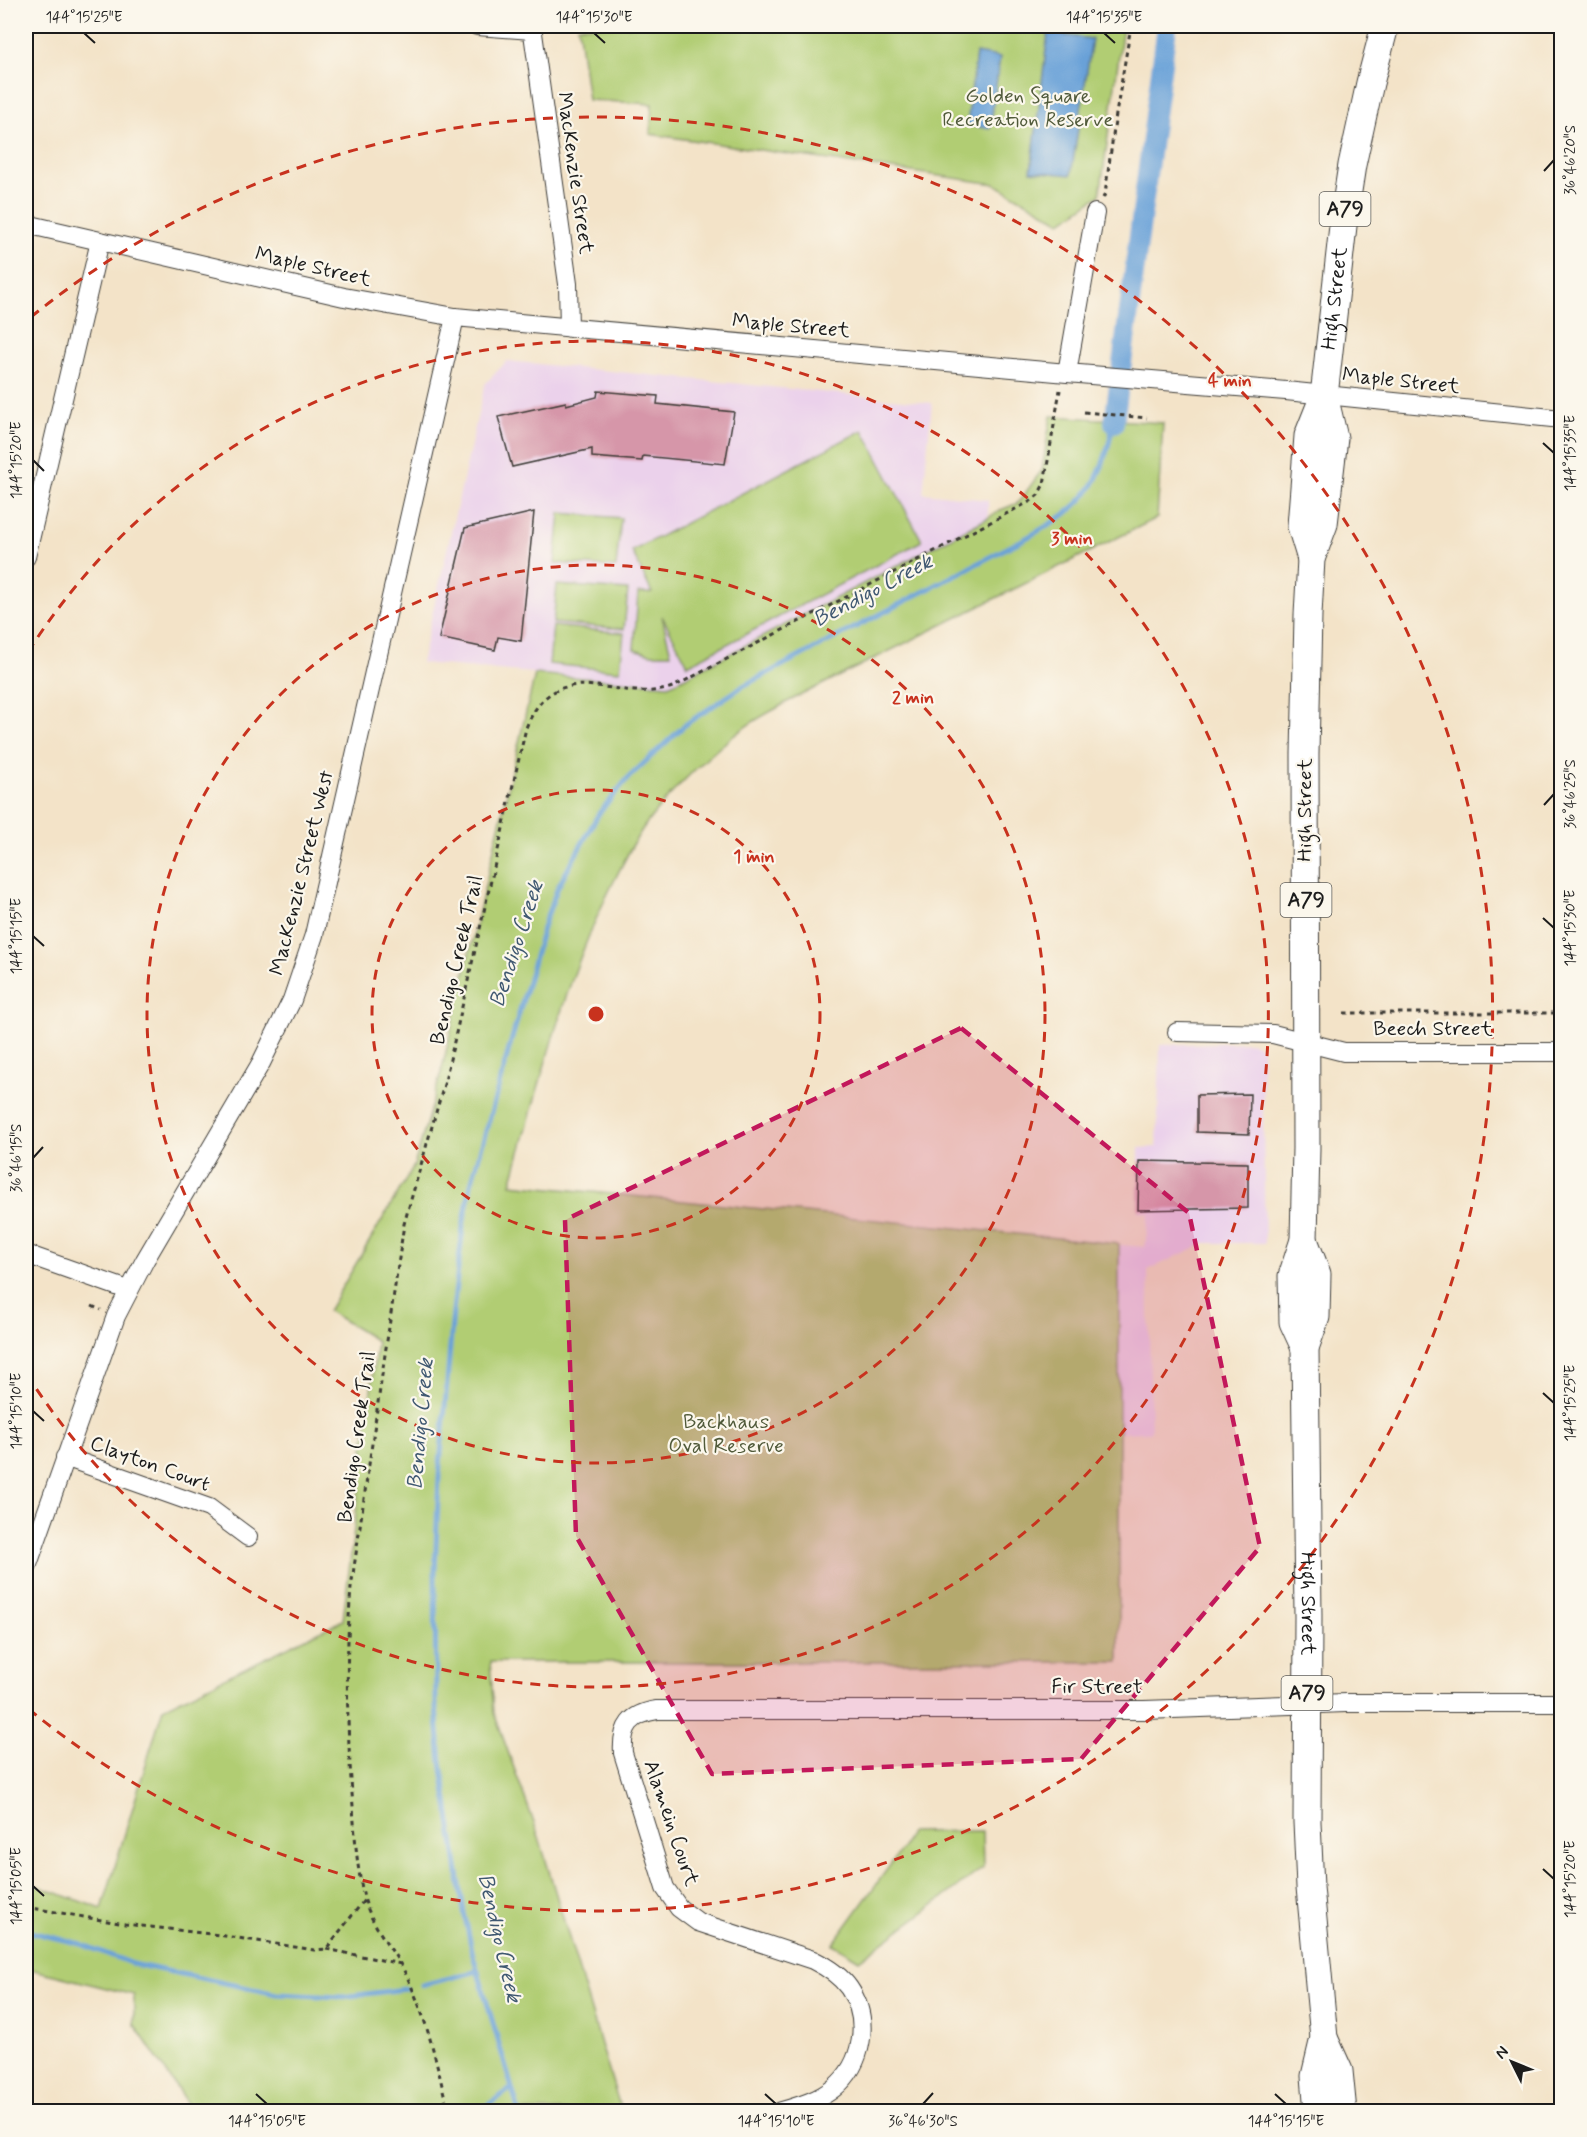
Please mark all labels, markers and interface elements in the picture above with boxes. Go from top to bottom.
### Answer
text: 144°15'25"E [45,8,123,28]
text: 144°15'30"E [555,8,633,28]
text: 144°15'35"E [1066,8,1143,28]
park label: Golden Square Recreation Reserve [942,82,1114,134]
street label: MacKenzie Street [550,90,600,257]
text: 36°46'20"S [1561,125,1581,195]
road number: A79 [1320,192,1370,226]
street label: Maple Street [252,240,374,294]
street label: High Street [1315,245,1355,351]
street label: Maple Street [731,307,852,345]
street label: Maple Street [1341,361,1462,401]
text: 4 min [1208,369,1252,393]
text: 144°15'35"E [1561,414,1581,491]
text: 144°15'20"E [7,421,27,499]
text: 3 min [1051,527,1093,551]
water label: Bendigo Creek [808,547,940,635]
text: 2 min [892,686,934,710]
street label: High Street [1291,758,1321,862]
text: 36°46'25"S [1561,759,1581,829]
street label: MacKenzie Street West [263,767,341,978]
text: 1 min [733,845,775,869]
street label: Bendigo Creek Trail [424,872,490,1048]
water label: Bendigo Creek [483,875,552,1011]
road number: A79 [1280,883,1332,917]
text: 144°15'30"E [1561,889,1581,967]
text: 144°15'15"E [7,898,27,974]
centre of rings [586,1004,606,1024]
street label: Beech Street [1373,1015,1493,1043]
text: 36°46'15"S [7,1124,27,1192]
street label: Bendigo Creek Trail [331,1349,383,1525]
water label: Bendigo Creek [401,1355,442,1491]
text: 144°15'25"E [1561,1364,1581,1442]
text: 144°15'10"E [7,1372,27,1450]
park label: Backhaus Oval Reserve [668,1408,784,1460]
street label: Clayton Court [86,1429,214,1499]
street label: High Street [1291,1552,1322,1656]
street label: Fir Street [1051,1673,1143,1701]
road number: A79 [1282,1676,1332,1710]
street label: Alamein Court [636,1756,706,1890]
text: 144°15'20"E [1561,1840,1581,1918]
text: 144°15'05"E [7,1847,27,1925]
water label: Bendigo Creek [470,1871,528,2007]
north arrow [1482,2032,1542,2092]
text: N [1491,2042,1513,2064]
text: 144°15'05"E [228,2112,306,2132]
text: 144°15'10"E [737,2112,815,2132]
text: 36°46'30"S [888,2112,958,2132]
text: 144°15'15"E [1248,2112,1324,2132]

